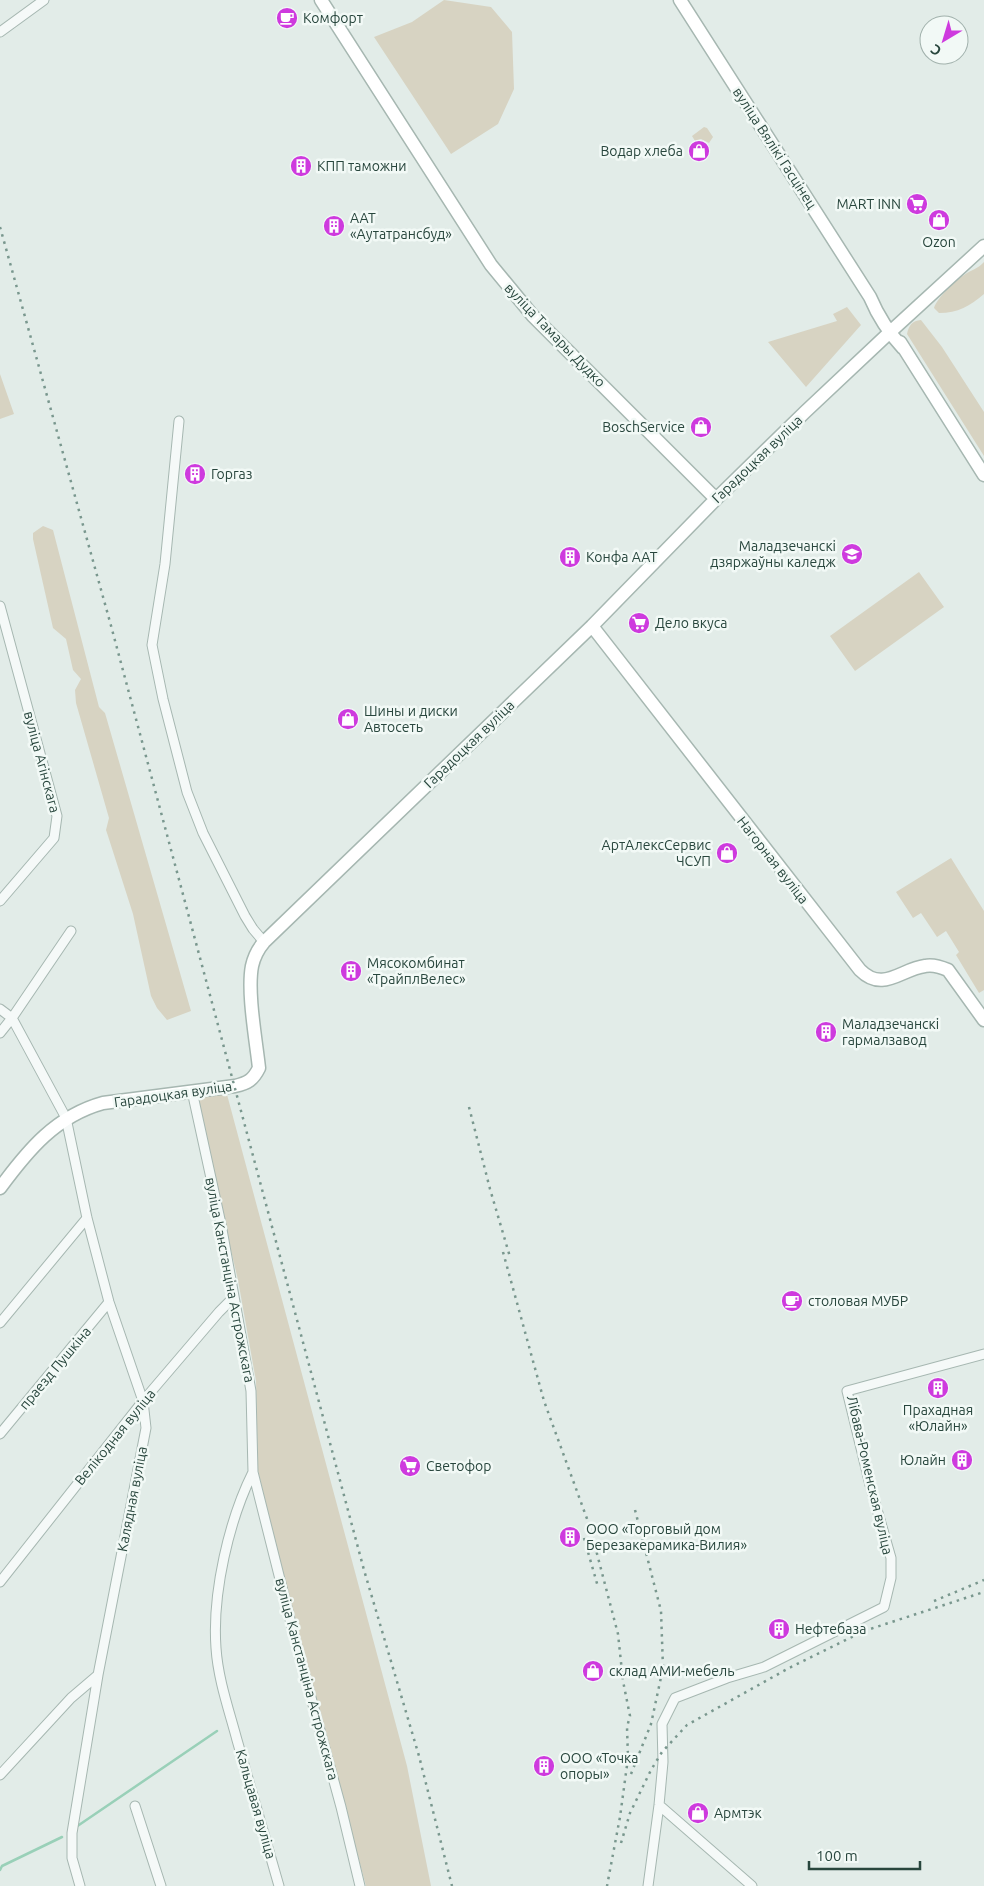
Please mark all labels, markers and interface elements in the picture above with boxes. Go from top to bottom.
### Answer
cafe icon: Комфорт [275,6,299,30]
place label: Комфорт [303,10,363,26]
north arrow [919,15,969,65]
text: С [928,41,944,59]
street label: вуліца Вялікі Гасцінец [730,84,820,212]
shop icon: Водар хлеба [687,139,711,163]
place label: Водар хлеба [600,143,683,159]
building icon: КПП таможни [289,154,313,178]
place label: КПП таможни [317,158,407,174]
supermarket icon: MART INN [905,192,929,216]
place label: MART INN [836,196,901,212]
shop icon: Ozon [927,208,951,232]
place label: ААТ «Аутатрансбуд» [350,210,452,242]
building icon: ААТ «Аутатрансбуд» [322,214,346,238]
place label: Ozon [922,234,956,250]
street label: вуліца Тамары Дудко [501,280,609,390]
street label: Гарадоцкая вуліца [709,412,805,506]
shop icon: BoschService [689,415,713,439]
place label: BoschService [602,419,685,435]
building icon: Горгаз [183,462,207,486]
place label: Горгаз [211,466,252,482]
place label: Маладзечанскі дзяржаўны каледж [710,538,837,570]
school or university icon: Маладзечанскі дзяржаўны каледж [840,542,864,566]
building icon: Конфа ААТ [558,545,582,569]
place label: Конфа ААТ [586,549,658,565]
supermarket icon: Дело вкуса [627,611,651,635]
place label: Дело вкуса [655,615,728,631]
street label: Гарадоцкая вуліца [421,697,517,791]
place label: Шины и диски Автосеть [364,703,458,735]
shop icon: Шины и диски Автосеть [336,707,360,731]
street label: вуліца Агінскага [21,709,63,815]
street label: Нагорная вуліца [734,813,812,907]
place label: АртАлексСервис ЧСУП [602,837,711,869]
shop icon: АртАлексСервис ЧСУП [715,841,739,865]
place label: Мясокомбинат «ТрайплВелес» [367,955,466,987]
building icon: Мясокомбинат «ТрайплВелес» [339,959,363,983]
place label: Маладзечанскі гармалзавод [842,1016,939,1048]
building icon: Маладзечанскі гармалзавод [814,1020,838,1044]
street label: Гарадоцкая вуліца [113,1078,233,1110]
street label: вуліца Канстанціна Астрожскага [202,1176,258,1384]
cafe icon: столовая МУБР [780,1289,804,1313]
place label: столовая МУБР [808,1293,908,1309]
street label: праезд Пушкіна [16,1323,94,1413]
building icon: Прахадная «Юлайн» [926,1376,950,1400]
street label: Велікодная вуліца [71,1386,159,1488]
street label: Лібава-Роменская вуліца [844,1394,896,1556]
place label: Прахадная «Юлайн» [903,1402,973,1434]
street label: Калядная вуліца [114,1445,150,1553]
building icon: Юлайн [950,1448,974,1472]
place label: Юлайн [900,1452,946,1468]
supermarket icon: Светофор [398,1454,422,1478]
place label: Светофор [426,1458,491,1474]
place label: ООО «Торговый дом Березакерамика-Вилия» [586,1521,747,1553]
building icon: ООО «Торговый дом Березакерамика-Вилия» [558,1525,582,1549]
street label: вуліца Канстанціна Астрожскага [272,1576,342,1782]
building icon: Нефтебаза [767,1617,791,1641]
place label: Нефтебаза [795,1621,866,1637]
shop icon: склад АМИ-мебель [581,1659,605,1683]
place label: склад АМИ-мебель [609,1663,734,1679]
street label: Кальцавая вуліца [233,1747,279,1861]
place label: ООО «Точка опоры» [560,1750,638,1782]
building icon: ООО «Точка опоры» [532,1754,556,1778]
shop icon: Армтэк [686,1801,710,1825]
place label: Армтэк [714,1805,762,1821]
scale bar [809,1838,920,1870]
text: 100 m [816,1847,858,1864]

